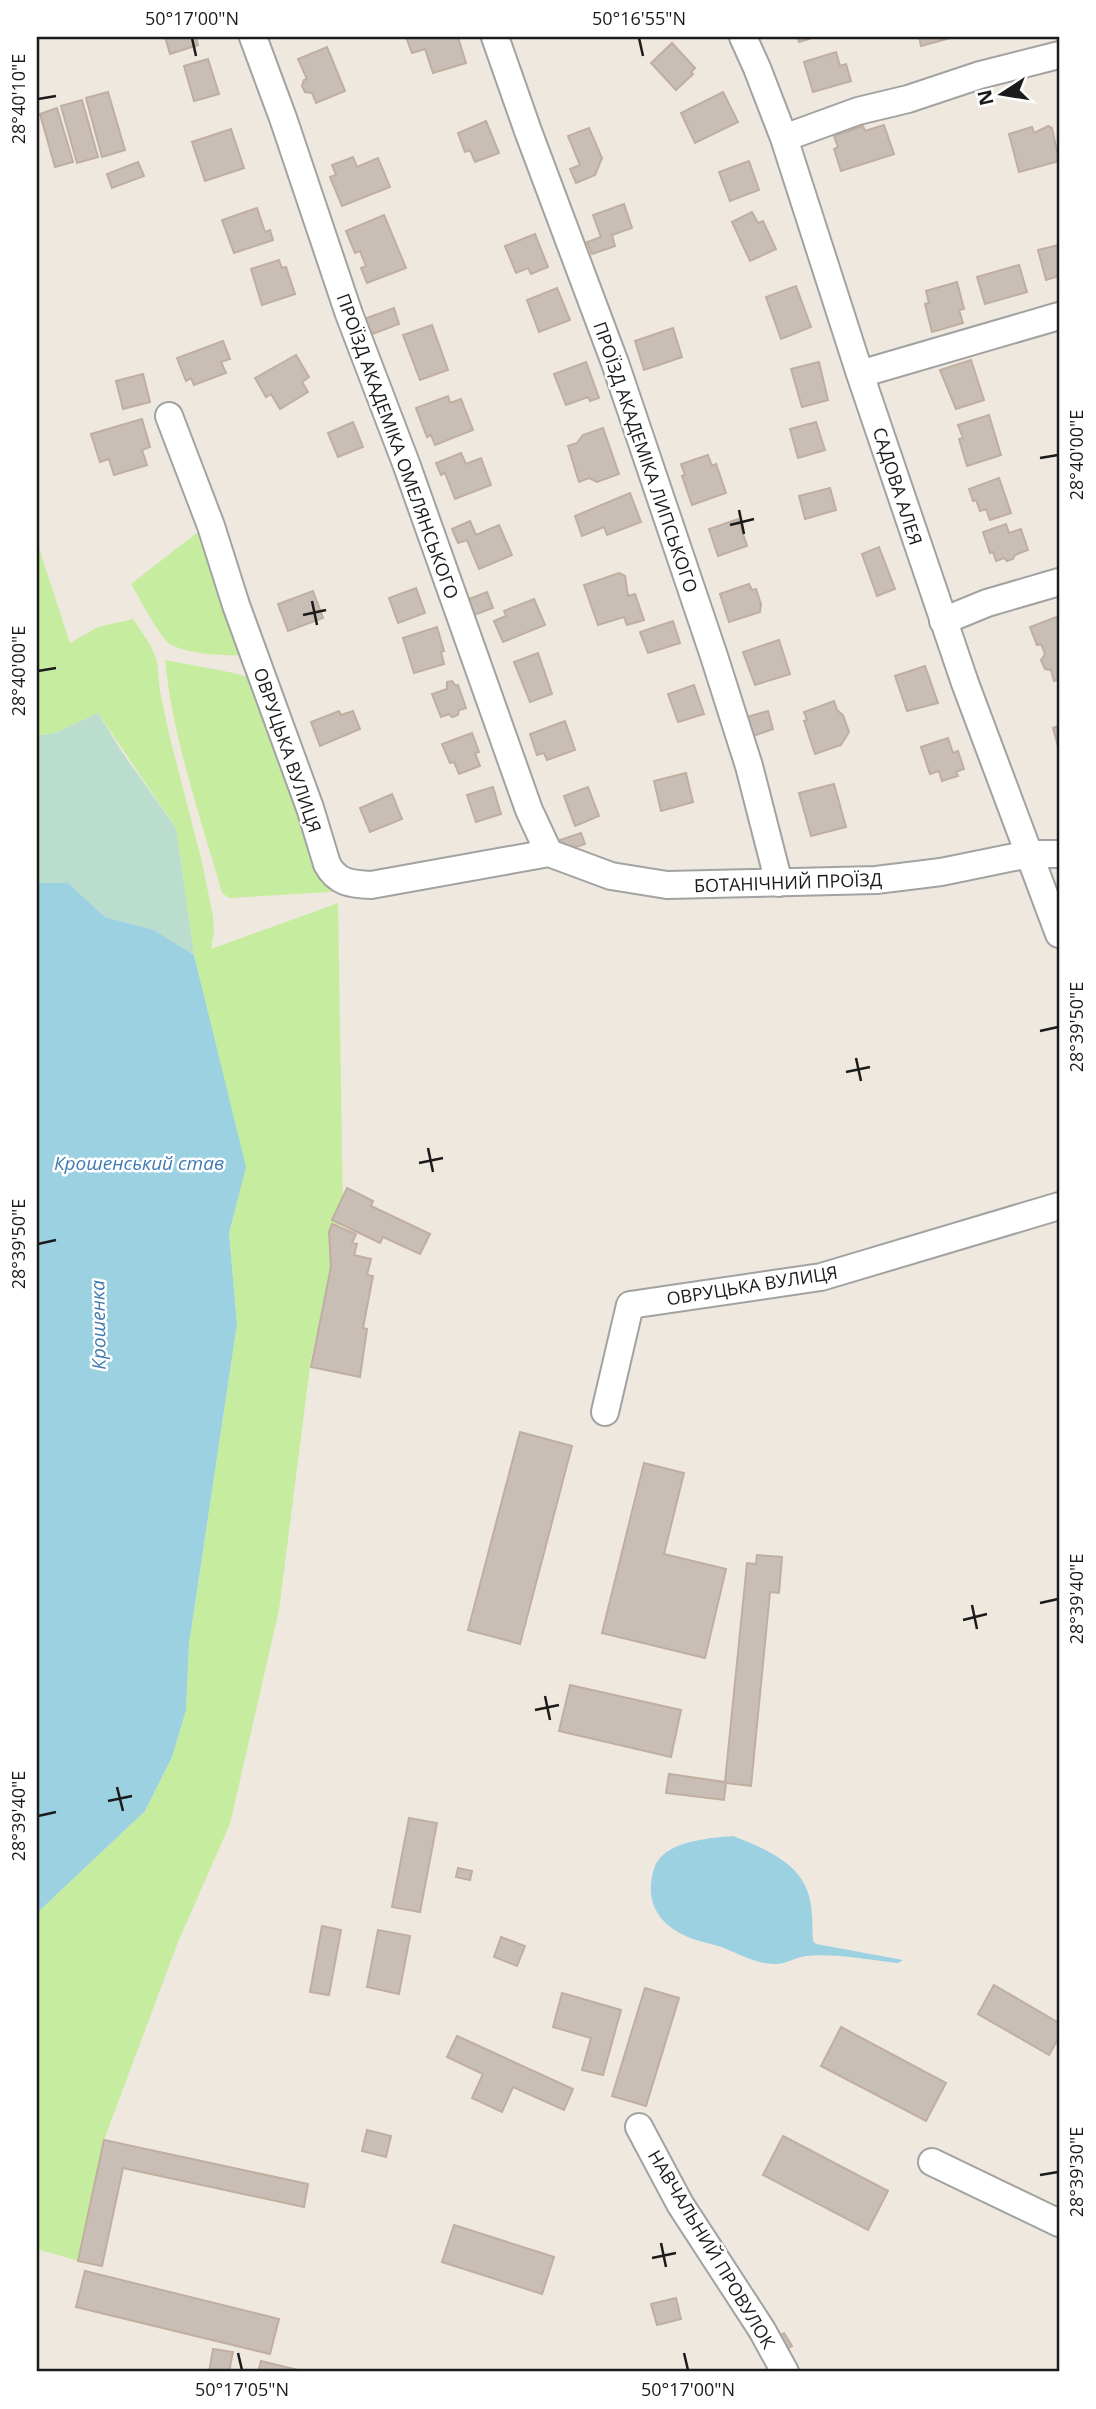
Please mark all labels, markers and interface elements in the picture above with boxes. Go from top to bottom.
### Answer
text: 50°17'00"N [145,6,239,30]
text: 50°16'55"N [592,6,686,30]
text: 28°40'10"E [6,54,30,144]
north arrow [967,60,1036,130]
text: N [971,87,1000,108]
street label: ПРОЇЗД АКАДЕМІКА ОМЕЛЯНСЬКОГО [331,290,465,602]
street label: ПРОЇЗД АКАДЕМІКА ЛИПСЬКОГО [588,318,704,596]
text: 28°40'00"E [1064,410,1088,500]
street label: САДОВА АЛЕЯ [868,424,928,548]
text: 28°40'00"E [6,626,30,716]
street label: ОВРУЦЬКА ВУЛИЦЯ [248,664,328,836]
street label: БОТАНІЧНИЙ ПРОЇЗД [694,867,882,897]
text: 28°39'50"E [1064,982,1088,1072]
water label: Крошенський став [54,1150,224,1176]
text: 28°39'50"E [6,1199,30,1289]
street label: ОВРУЦЬКА ВУЛИЦЯ [665,1260,839,1310]
water label: Крошенка [84,1280,112,1370]
text: 28°39'40"E [1064,1554,1088,1644]
text: 28°39'40"E [6,1771,30,1861]
text: 28°39'30"E [1064,2127,1088,2217]
street label: НАВЧАЛЬНИЙ ПРОВУЛОК [643,2145,781,2353]
text: 50°17'05"N [195,2377,289,2401]
text: 50°17'00"N [641,2377,735,2401]

